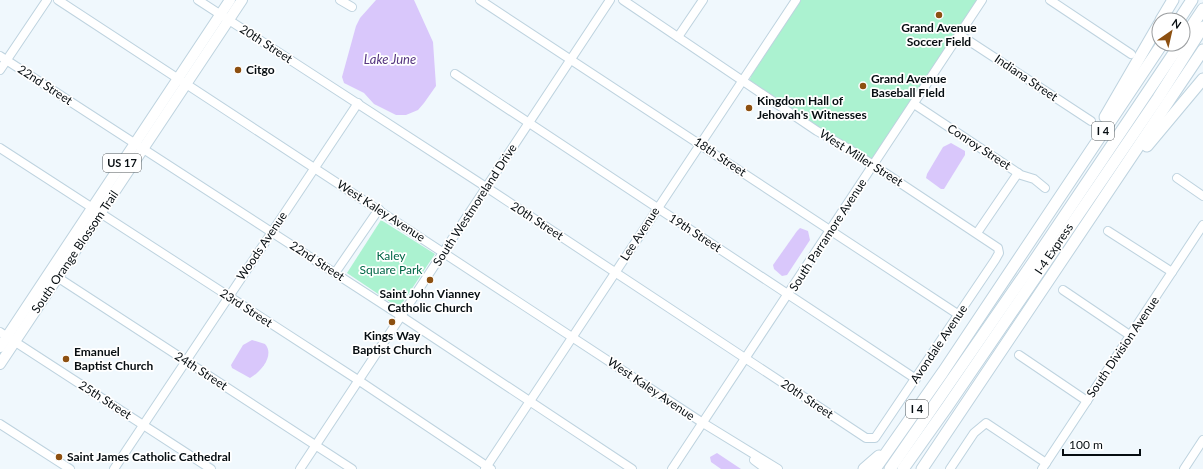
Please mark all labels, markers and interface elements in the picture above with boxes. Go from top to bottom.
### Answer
marker: Grand Avenue Soccer Field [934,10,944,20]
north arrow [1151,12,1191,52]
text: N [1170,16,1184,31]
place label: Grand Avenue Soccer Field [901,20,977,49]
street label: 20th Street [237,21,296,66]
water label: Lake June [364,51,416,67]
street label: Indiana Street [992,51,1061,105]
street label: 22nd Street [15,61,76,108]
place label: Citgo [246,62,275,77]
marker: Citgo [233,65,243,75]
place label: Grand Avenue Baseball FIeld [871,71,947,100]
marker: Grand Avenue Baseball FIeld [858,81,868,91]
place label: Kingdom Hall of Jehovah's Witnesses [757,93,867,122]
marker: Kingdom Hall of Jehovah's Witnesses [744,103,754,113]
street label: Conroy Street [945,120,1014,173]
road number: I 4 [1092,122,1114,140]
street label: West Miller Street [817,126,906,190]
street label: 18th Street [691,134,750,180]
street label: South Westmoreland Drive [429,141,520,269]
road number: US 17 [103,154,141,172]
street label: South Parramore Avenue [786,176,870,294]
street label: West Kaley Avenue [334,177,428,245]
street label: South Orange Blossom Trail [28,188,121,316]
street label: 20th Street [508,198,567,243]
street label: Lee Avenue [617,204,662,263]
street label: Woods Avenue [233,209,290,283]
street label: 19th Street [666,210,725,255]
street label: I-4 Express [1031,220,1076,277]
street label: 22nd Street [287,237,348,284]
park label: Kaley Square Park [360,248,423,277]
marker: Saint John Vianney Catholic Church [425,275,435,285]
street label: 23rd Street [217,285,276,330]
place label: Saint John Vianney Catholic Church [380,286,481,315]
street label: South Division Avenue [1083,293,1162,400]
street label: Avondale Avenue [907,302,970,386]
marker: Kings Way Baptist Church [387,317,397,327]
place label: Kings Way Baptist Church [352,328,432,357]
place label: Emanuel Baptist Church [74,344,154,373]
street label: 24th Street [172,348,231,393]
marker: Emanuel Baptist Church [61,354,71,364]
street label: West Kaley Avenue [605,354,698,423]
street label: 20th Street [778,376,837,422]
street label: 25th Street [76,377,135,422]
road number: I 4 [906,400,928,418]
scale bar [1063,431,1140,457]
text: 100 m [1069,437,1103,452]
place label: Saint James Catholic Cathedral [67,449,231,464]
marker: Saint James Catholic Cathedral [54,452,64,462]

